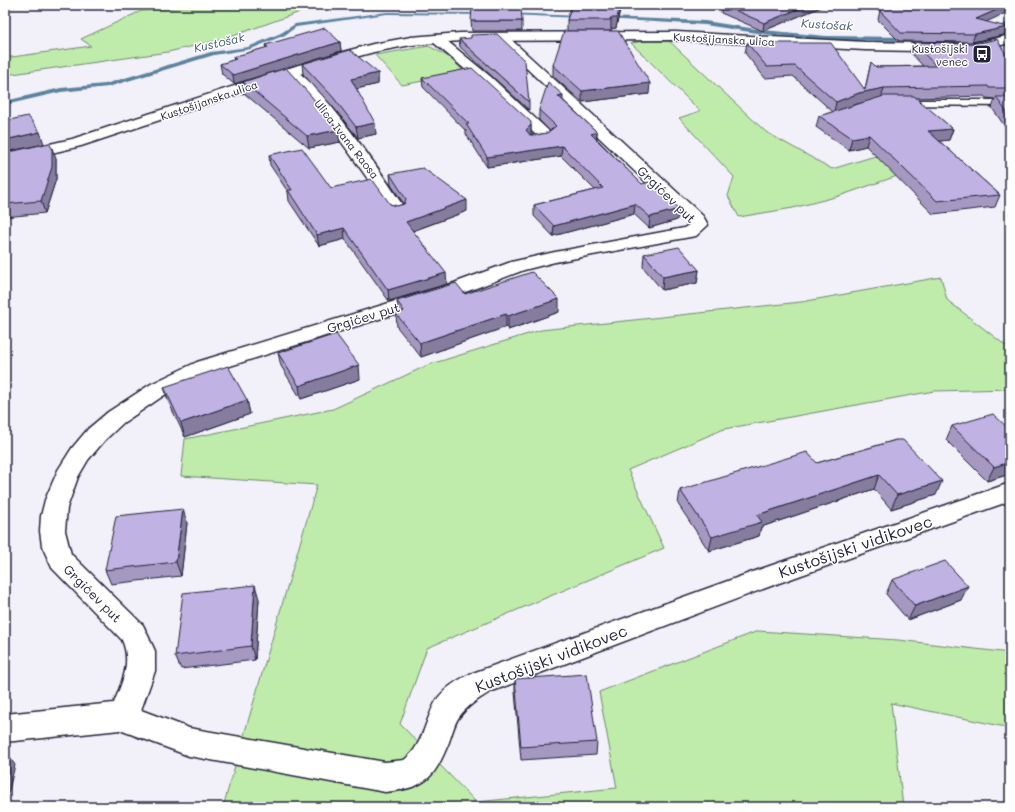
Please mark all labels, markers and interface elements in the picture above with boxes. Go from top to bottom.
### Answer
water label: Kustošak [801,14,854,34]
water label: Kustošak [192,28,247,56]
street label: Kustošijanska ulica [673,29,775,49]
place label: Kustošijski venec [912,41,968,69]
bus stop icon: Kustošijski venec [971,43,993,65]
street label: Kustošijanska ulica [158,76,260,124]
street label: Ulica Ivana Raosa [311,96,383,182]
street label: Grgićev put [634,162,700,226]
street label: Grgićev put [325,298,402,336]
street label: Kustošijski vidikovec [775,510,935,582]
street label: Grgićev put [60,560,126,626]
street label: Kustošijski vidikovec [472,619,630,697]

